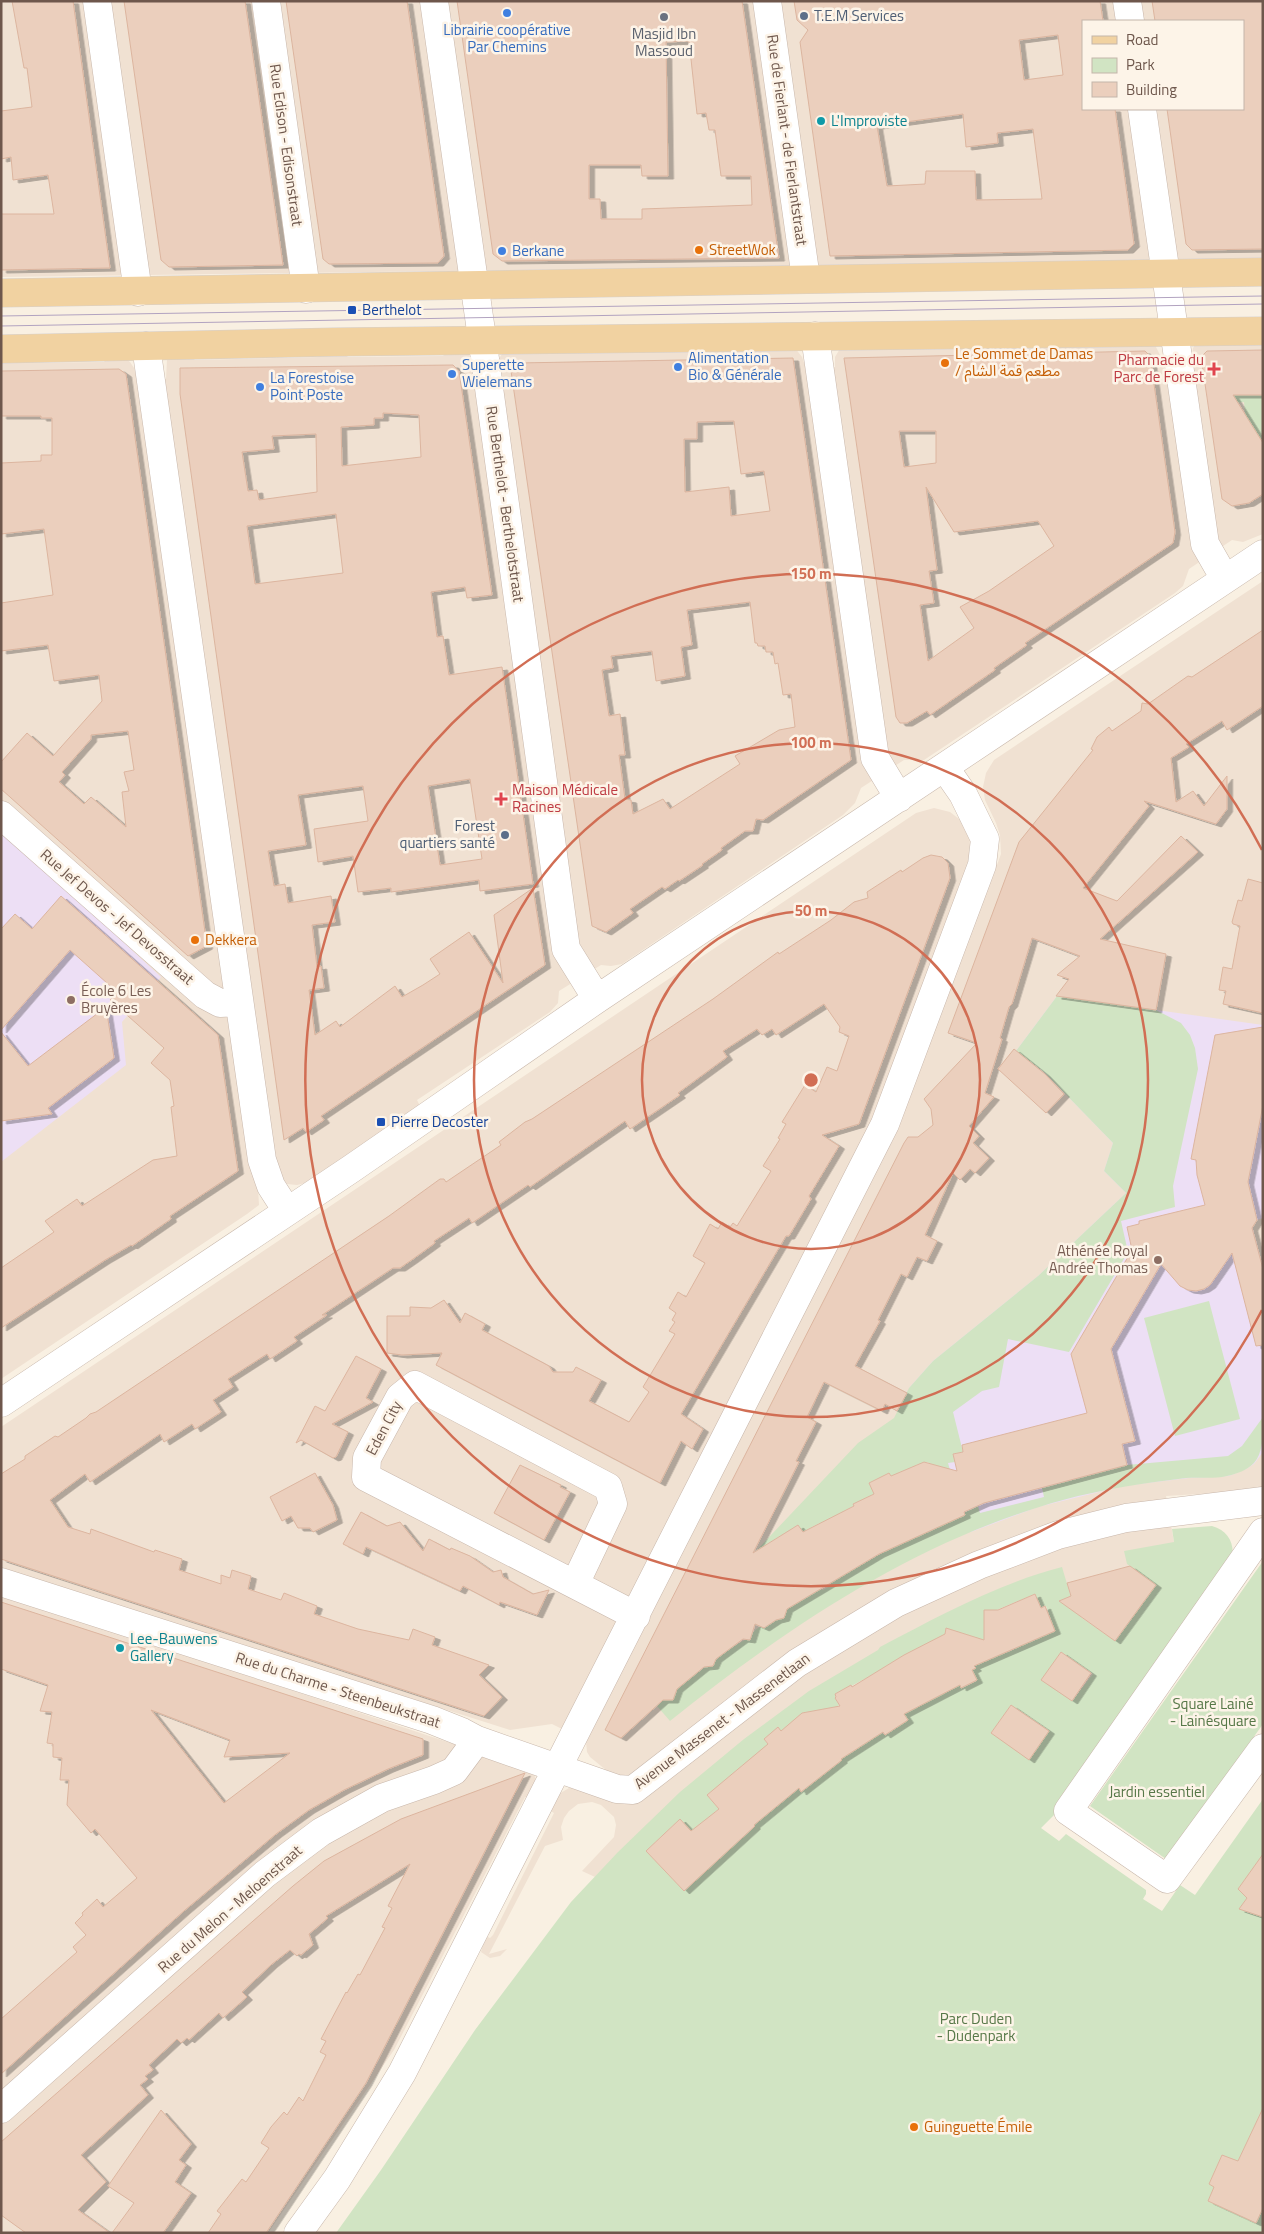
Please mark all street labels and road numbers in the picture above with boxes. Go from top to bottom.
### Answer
street label: Rue de Fierlant - de Fierlantstraat [761,33,814,248]
street label: Rue Edison - Edisonstraat [264,62,309,228]
street label: Rue Berthelot - Berthelotstraat [480,404,531,604]
street label: Rue Jef Devos - Jef Devosstraat [35,843,200,991]
street label: Eden City [360,1396,408,1459]
street label: Rue du Charme - Steenbeukstraat [233,1645,444,1734]
street label: Avenue Massenet - Massenetlaan [629,1647,814,1794]
street label: Rue du Melon - Meloenstraat [152,1839,307,1978]

